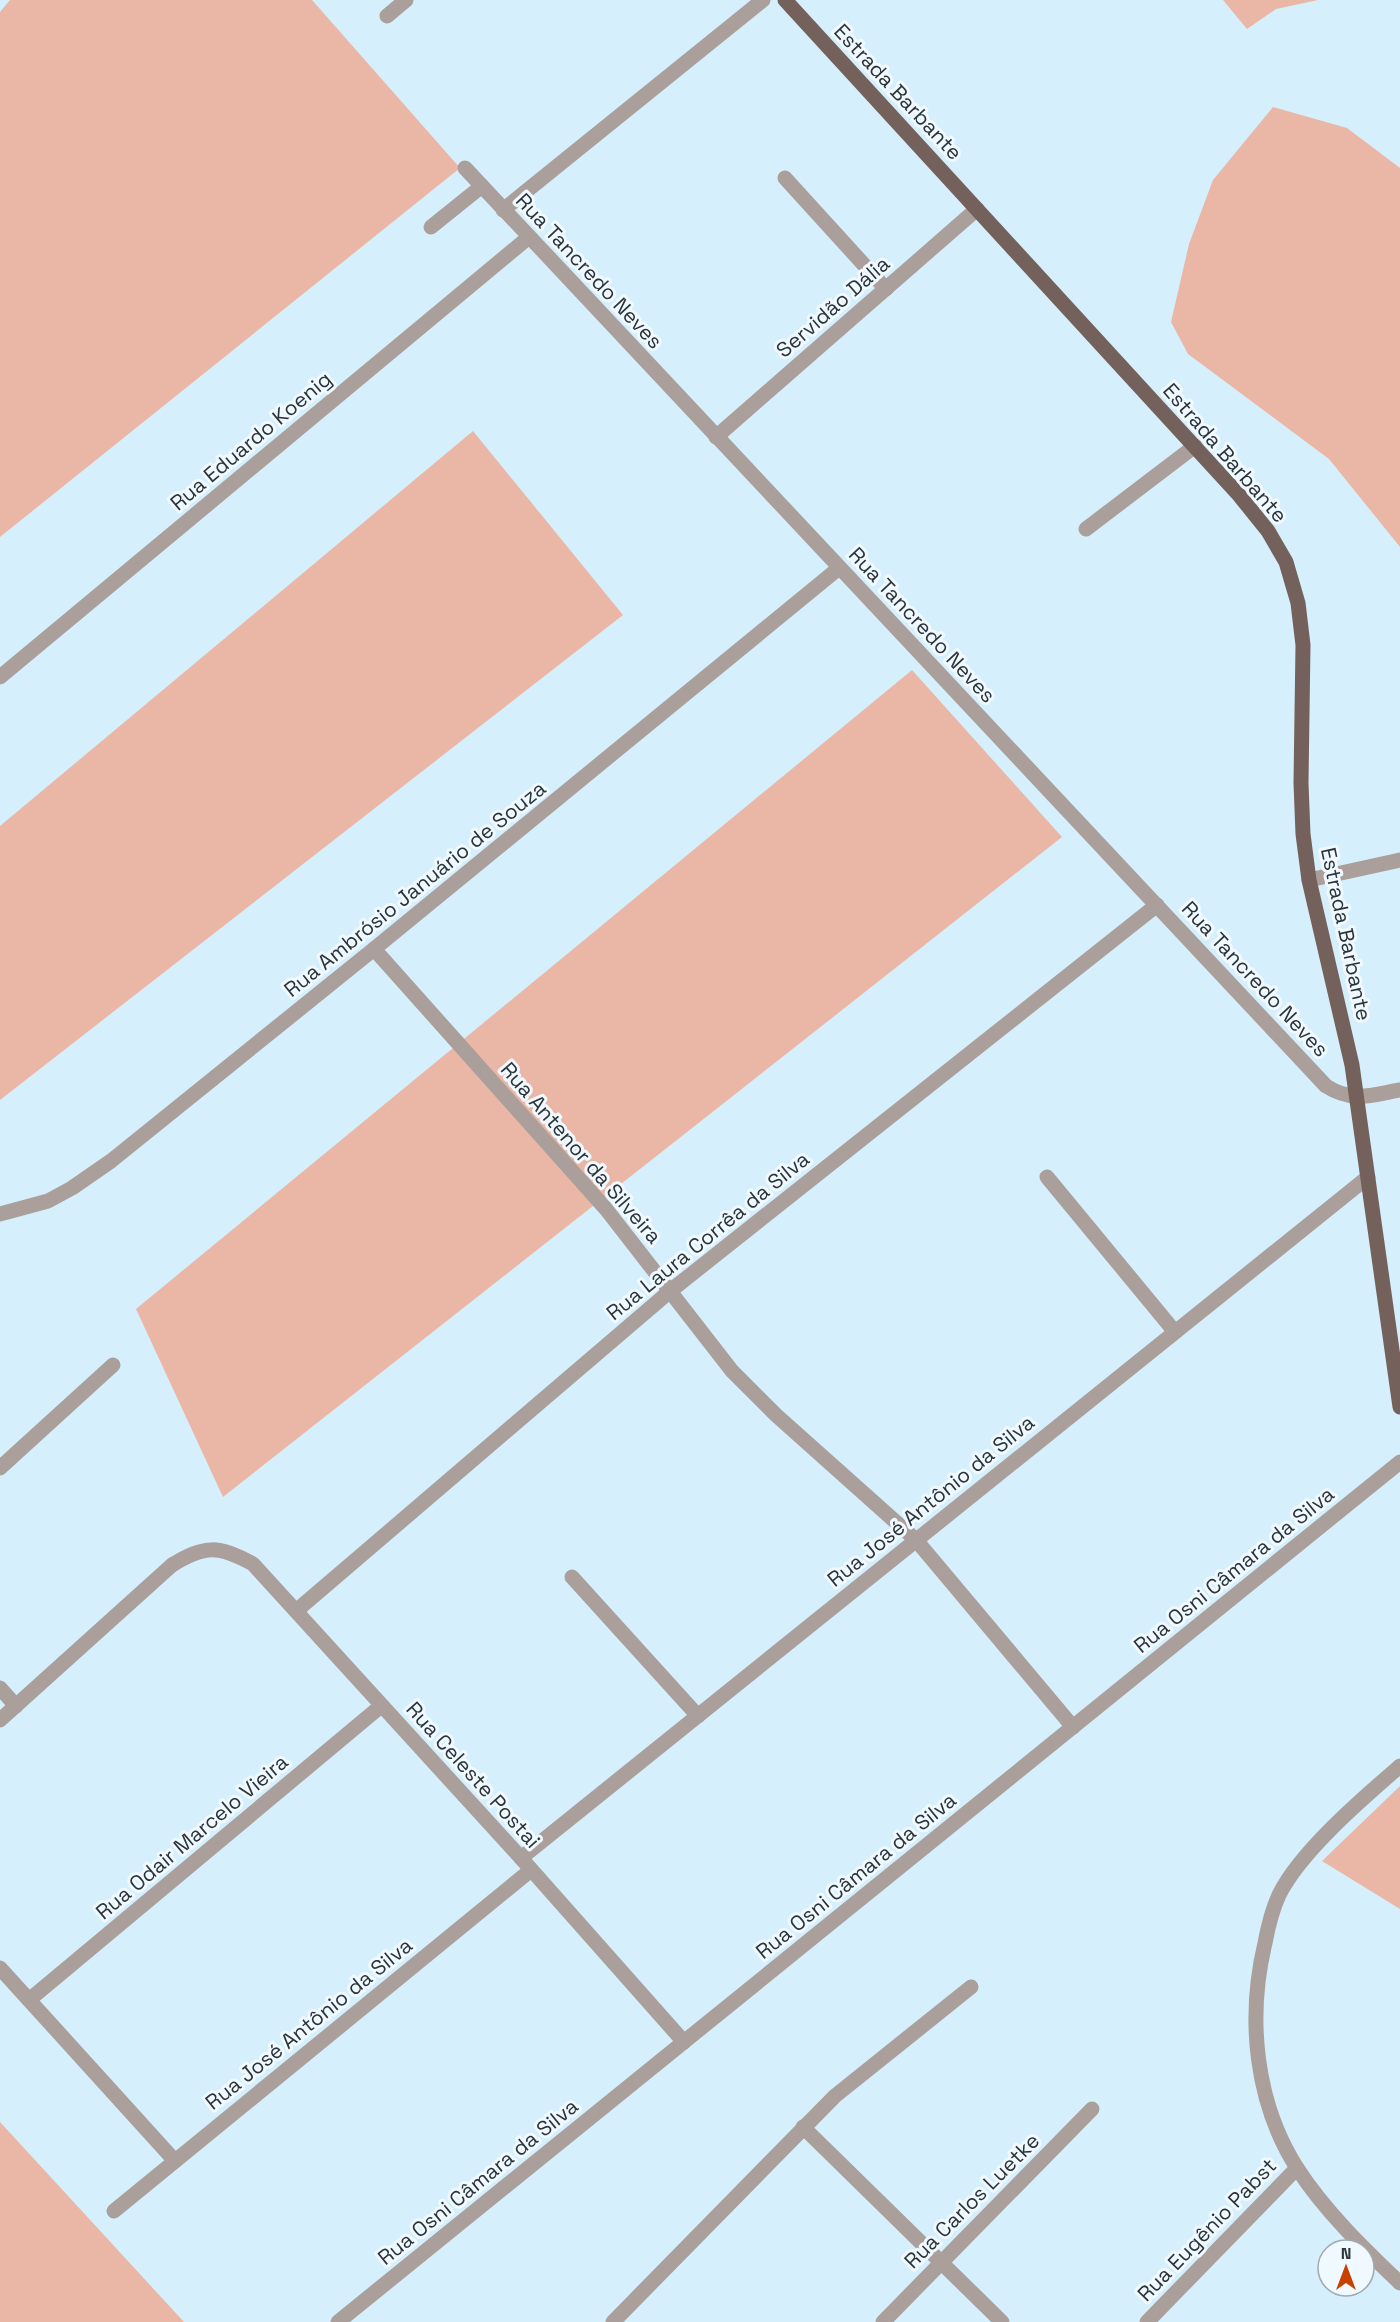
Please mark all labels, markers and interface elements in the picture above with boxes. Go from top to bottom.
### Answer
street label: Estrada Barbante [828,18,968,165]
street label: Rua Tancredo Neves [510,187,669,354]
street label: Servidão Dália [770,250,895,363]
street label: Rua Eduardo Koenig [164,365,337,516]
street label: Estrada Barbante [1157,377,1293,528]
street label: Rua Tancredo Neves [843,541,1002,708]
street label: Rua Ambrósio Januário de Souza [278,775,551,1003]
street label: Estrada Barbante [1315,845,1378,1023]
street label: Rua Tancredo Neves [1176,895,1335,1062]
street label: Rua Antenor da Silveira [495,1056,668,1249]
street label: Rua Laura Corrêa da Silva [601,1145,815,1326]
street label: Rua José Antônio da Silva [822,1409,1040,1593]
street label: Rua Osni Câmara da Silva [1128,1480,1339,1659]
street label: Rua Celeste Postai [400,1696,546,1854]
street label: Rua Odair Marcelo Vieira [90,1748,293,1925]
street label: Rua Osni Câmara da Silva [750,1786,961,1965]
street label: Rua José Antônio da Silva [200,1932,418,2116]
street label: Rua Osni Câmara da Silva [372,2092,583,2271]
street label: Rua Carlos Luetke [898,2127,1045,2274]
street label: Rua Eugênio Pabst [1131,2152,1282,2307]
north arrow [1316,2238,1376,2298]
text: N [1341,2243,1351,2264]

